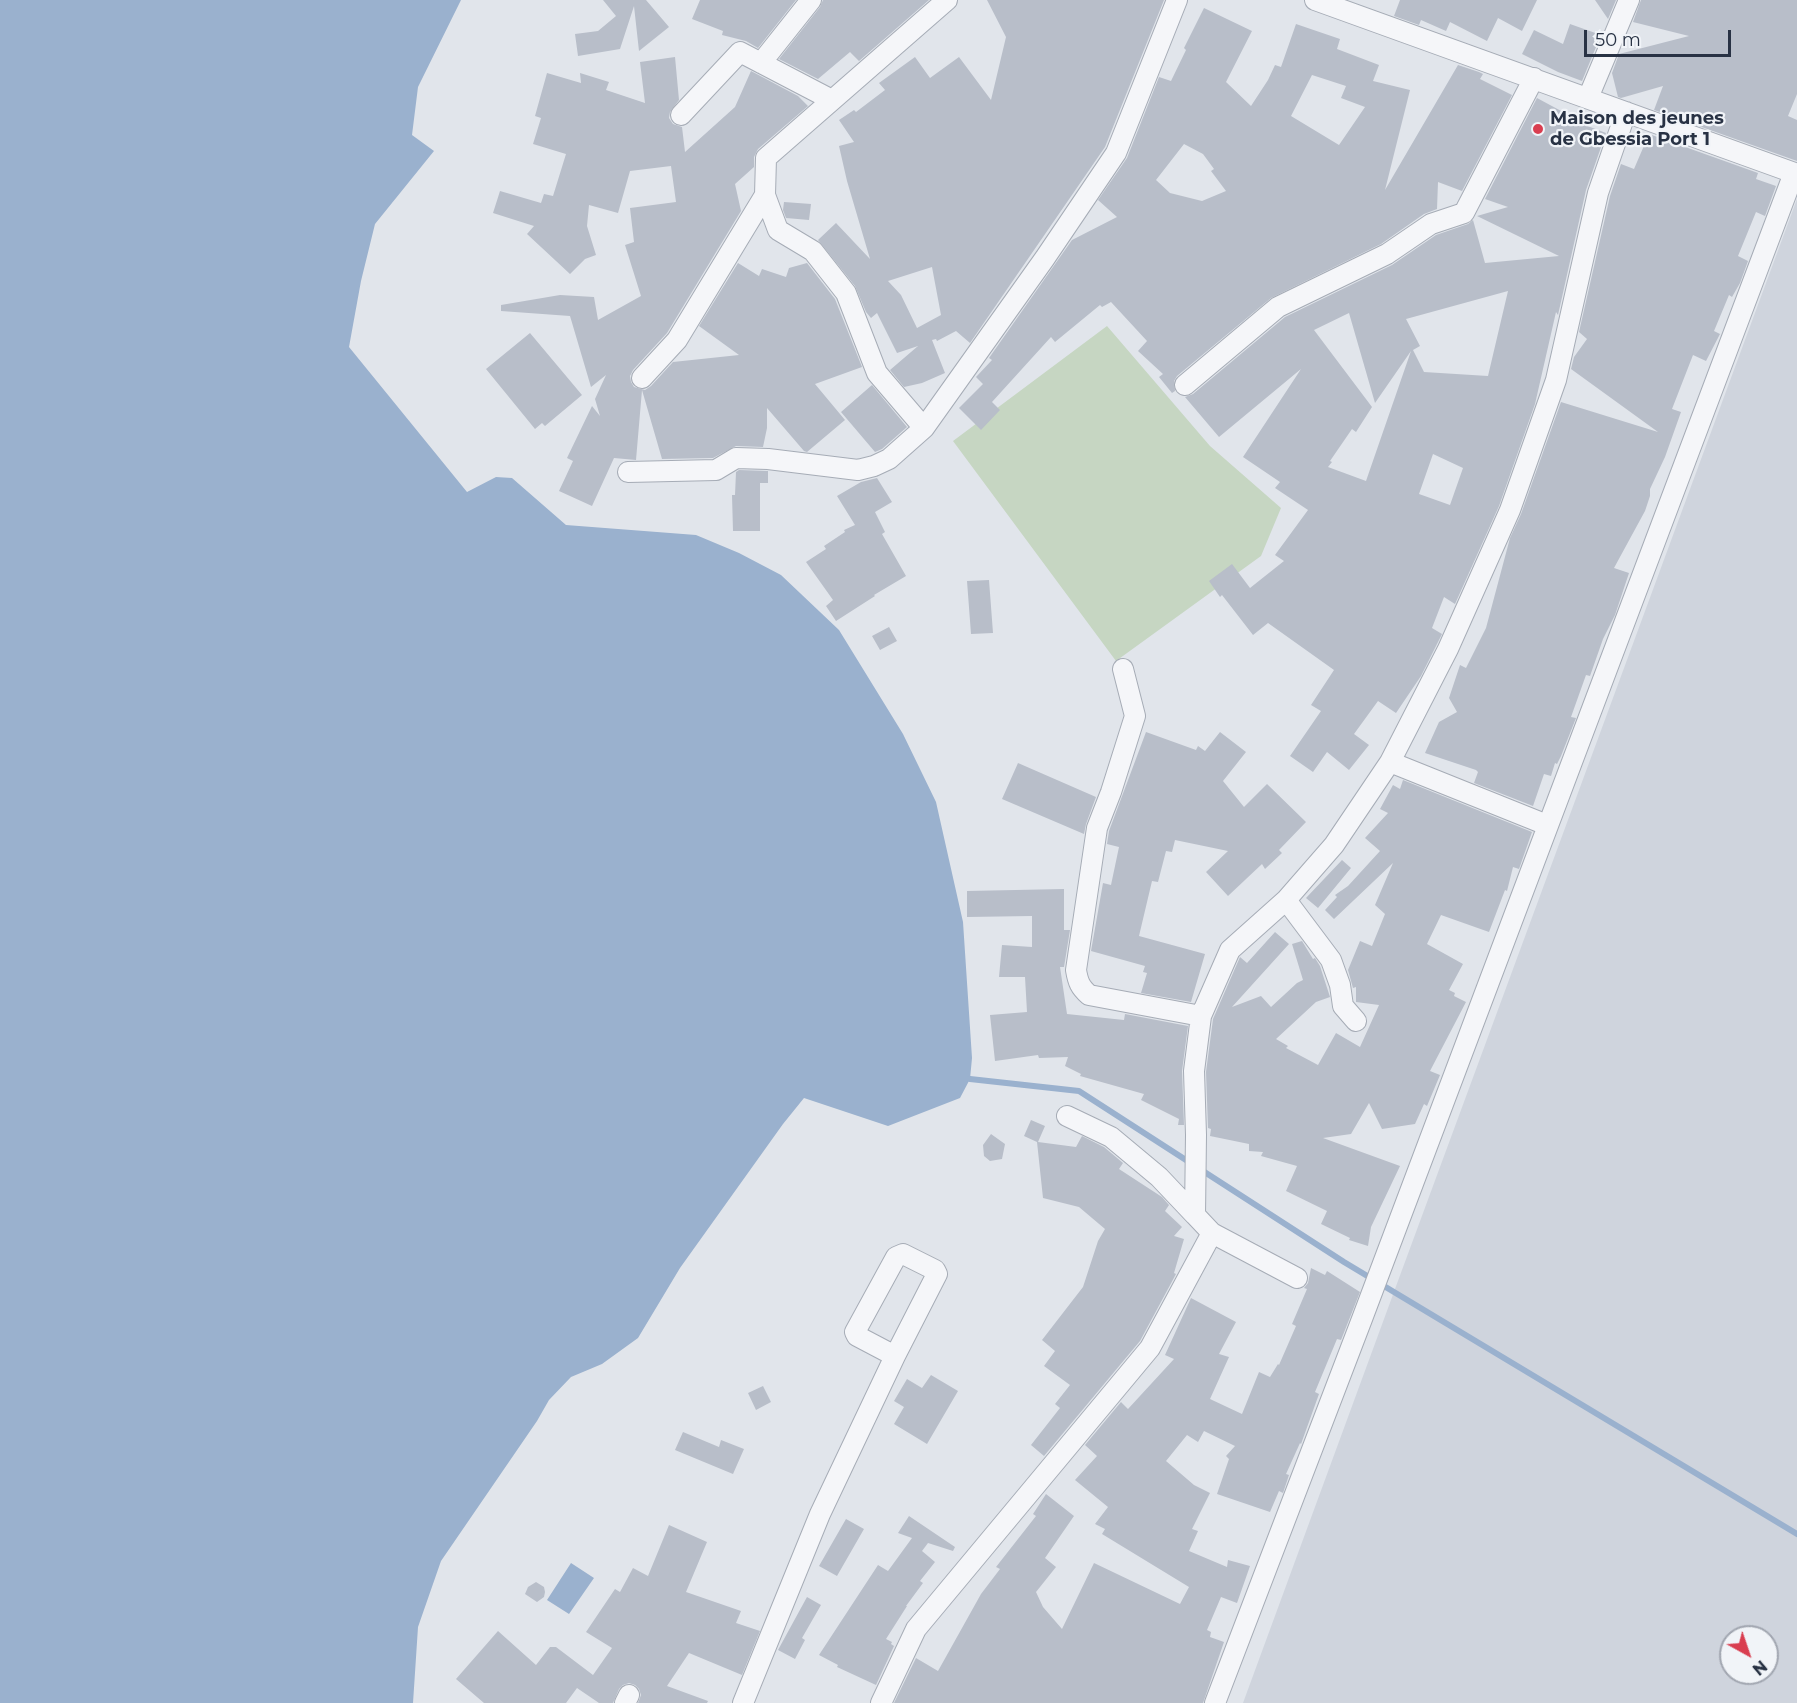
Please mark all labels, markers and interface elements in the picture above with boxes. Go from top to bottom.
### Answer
scale bar [1587,18,1734,56]
text: 50 m [1595,29,1641,51]
place label: Maison des jeunes de Gbessia Port 1 [1550,108,1724,150]
marker: Maison des jeunes de Gbessia Port 1 [1531,122,1545,136]
north arrow [1719,1625,1779,1685]
text: N [1749,1656,1771,1679]

